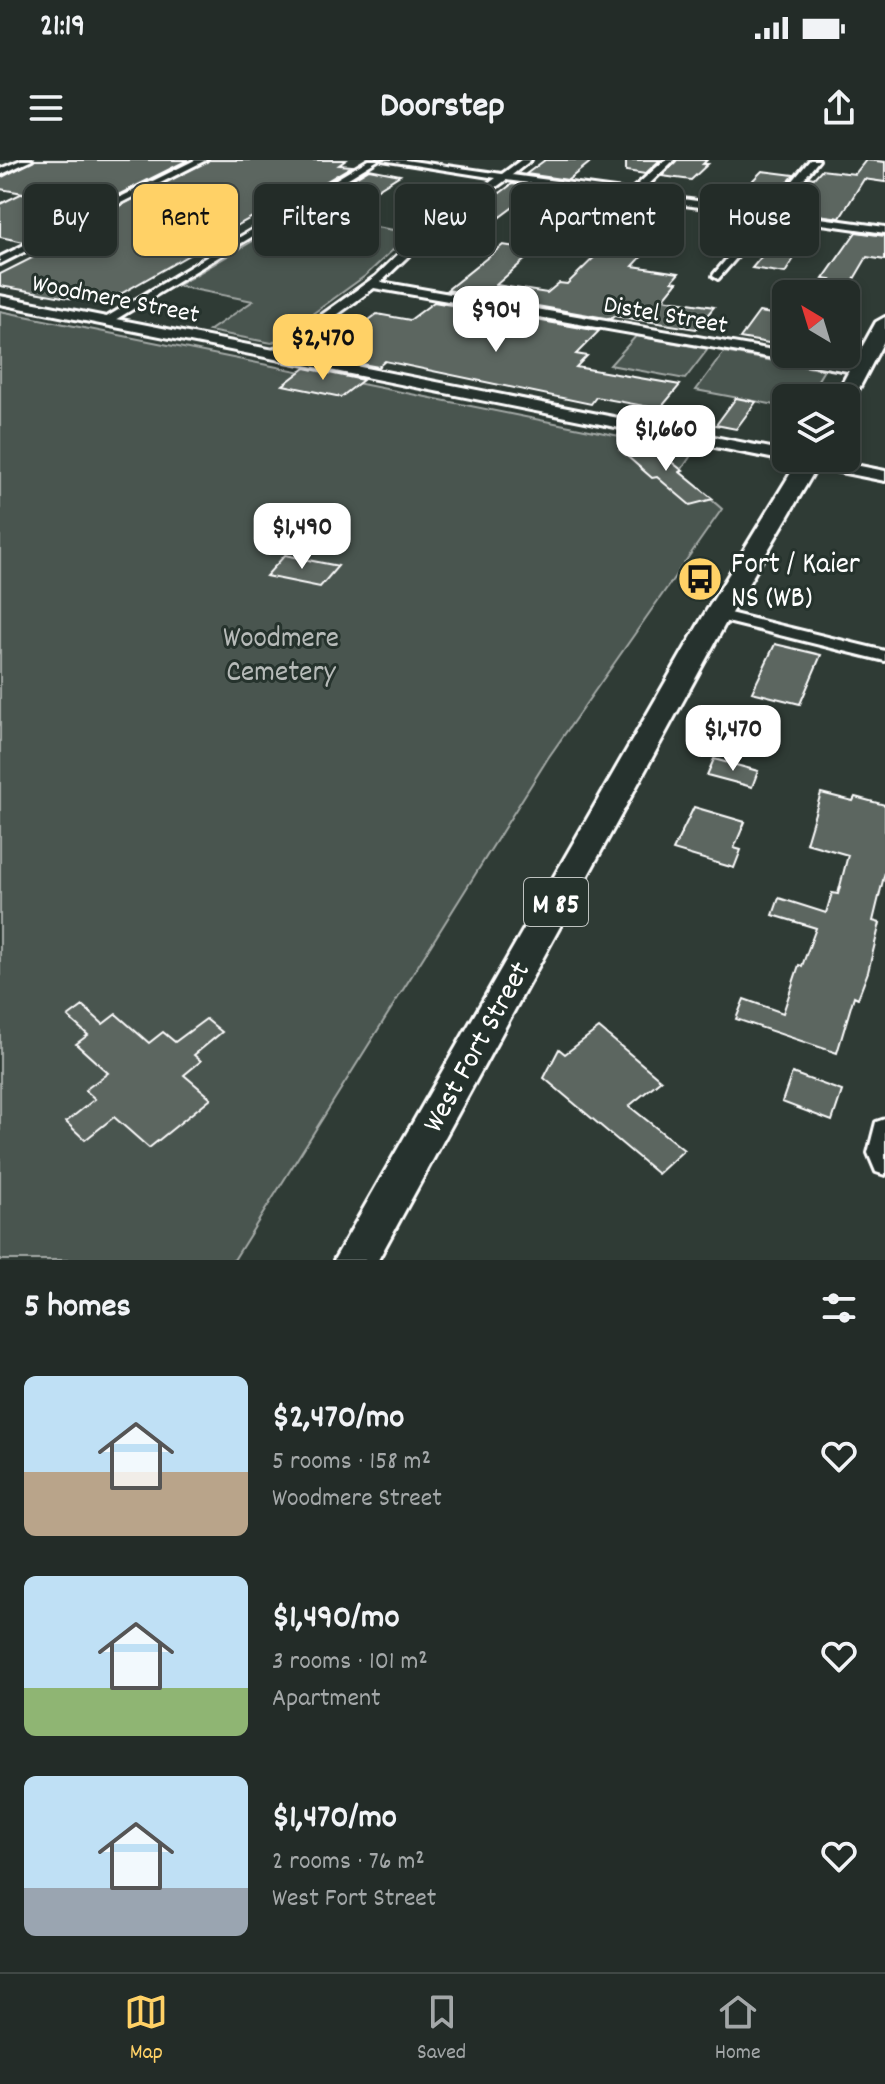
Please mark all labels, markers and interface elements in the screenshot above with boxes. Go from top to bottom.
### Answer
text: 21:19 [40,7,85,50]
text: Doorstep [380,82,505,134]
icon: menu [24,86,68,130]
icon: share [817,86,861,130]
chip: Buy [24,184,117,256]
chip: Rent [133,184,238,256]
chip: Filters [254,184,379,256]
chip: New [395,184,495,256]
chip: Apartment [511,184,684,256]
chip: House [700,184,819,256]
street label: Woodmere Street [28,266,203,335]
north arrow [772,280,860,368]
map controls [772,280,860,472]
pin: $904 [449,286,543,354]
street label: Distel Street [600,287,731,346]
text: $904 [471,293,521,330]
pin: $2,470 [258,314,388,382]
text: $2,470 [291,321,355,358]
button: layers [772,384,860,472]
pin: $1,660 [601,405,731,473]
text: $1,660 [634,412,698,449]
pin: $1,490 [237,503,367,571]
text: $1,490 [272,510,332,547]
place label: Fort / Kaier NS (WB) [731,545,860,622]
bus stop icon: Fort / Kaier NS (WB) [676,555,724,603]
park label: Woodmere Cemetery [223,619,339,696]
pin: $1,470 [668,705,798,773]
text: $1,470 [704,712,762,749]
road number: M 85 [524,878,588,926]
street label: West Fort Street [414,955,544,1142]
text: 5 homes [24,1284,131,1333]
icon: filters [817,1286,861,1330]
text: $2,470/mo [272,1395,404,1444]
icon: home [88,1408,184,1504]
icon: heart [817,1434,861,1478]
text: 5 rooms · 158 m² [272,1444,431,1481]
text: Woodmere Street [272,1481,442,1518]
text: $1,490/mo [272,1595,400,1644]
icon: home [88,1608,184,1704]
icon: heart [817,1634,861,1678]
text: 3 rooms · 101 m² [272,1644,428,1681]
text: Apartment [272,1681,381,1718]
text: $1,470/mo [272,1795,397,1844]
icon: home [88,1808,184,1904]
icon: heart [817,1834,861,1878]
text: 2 rooms · 76 m² [272,1844,425,1881]
text: West Fort Street [272,1881,436,1918]
tab: Map [124,1990,168,2069]
tab: Saved [417,1990,466,2069]
tab: Home [715,1990,761,2069]

